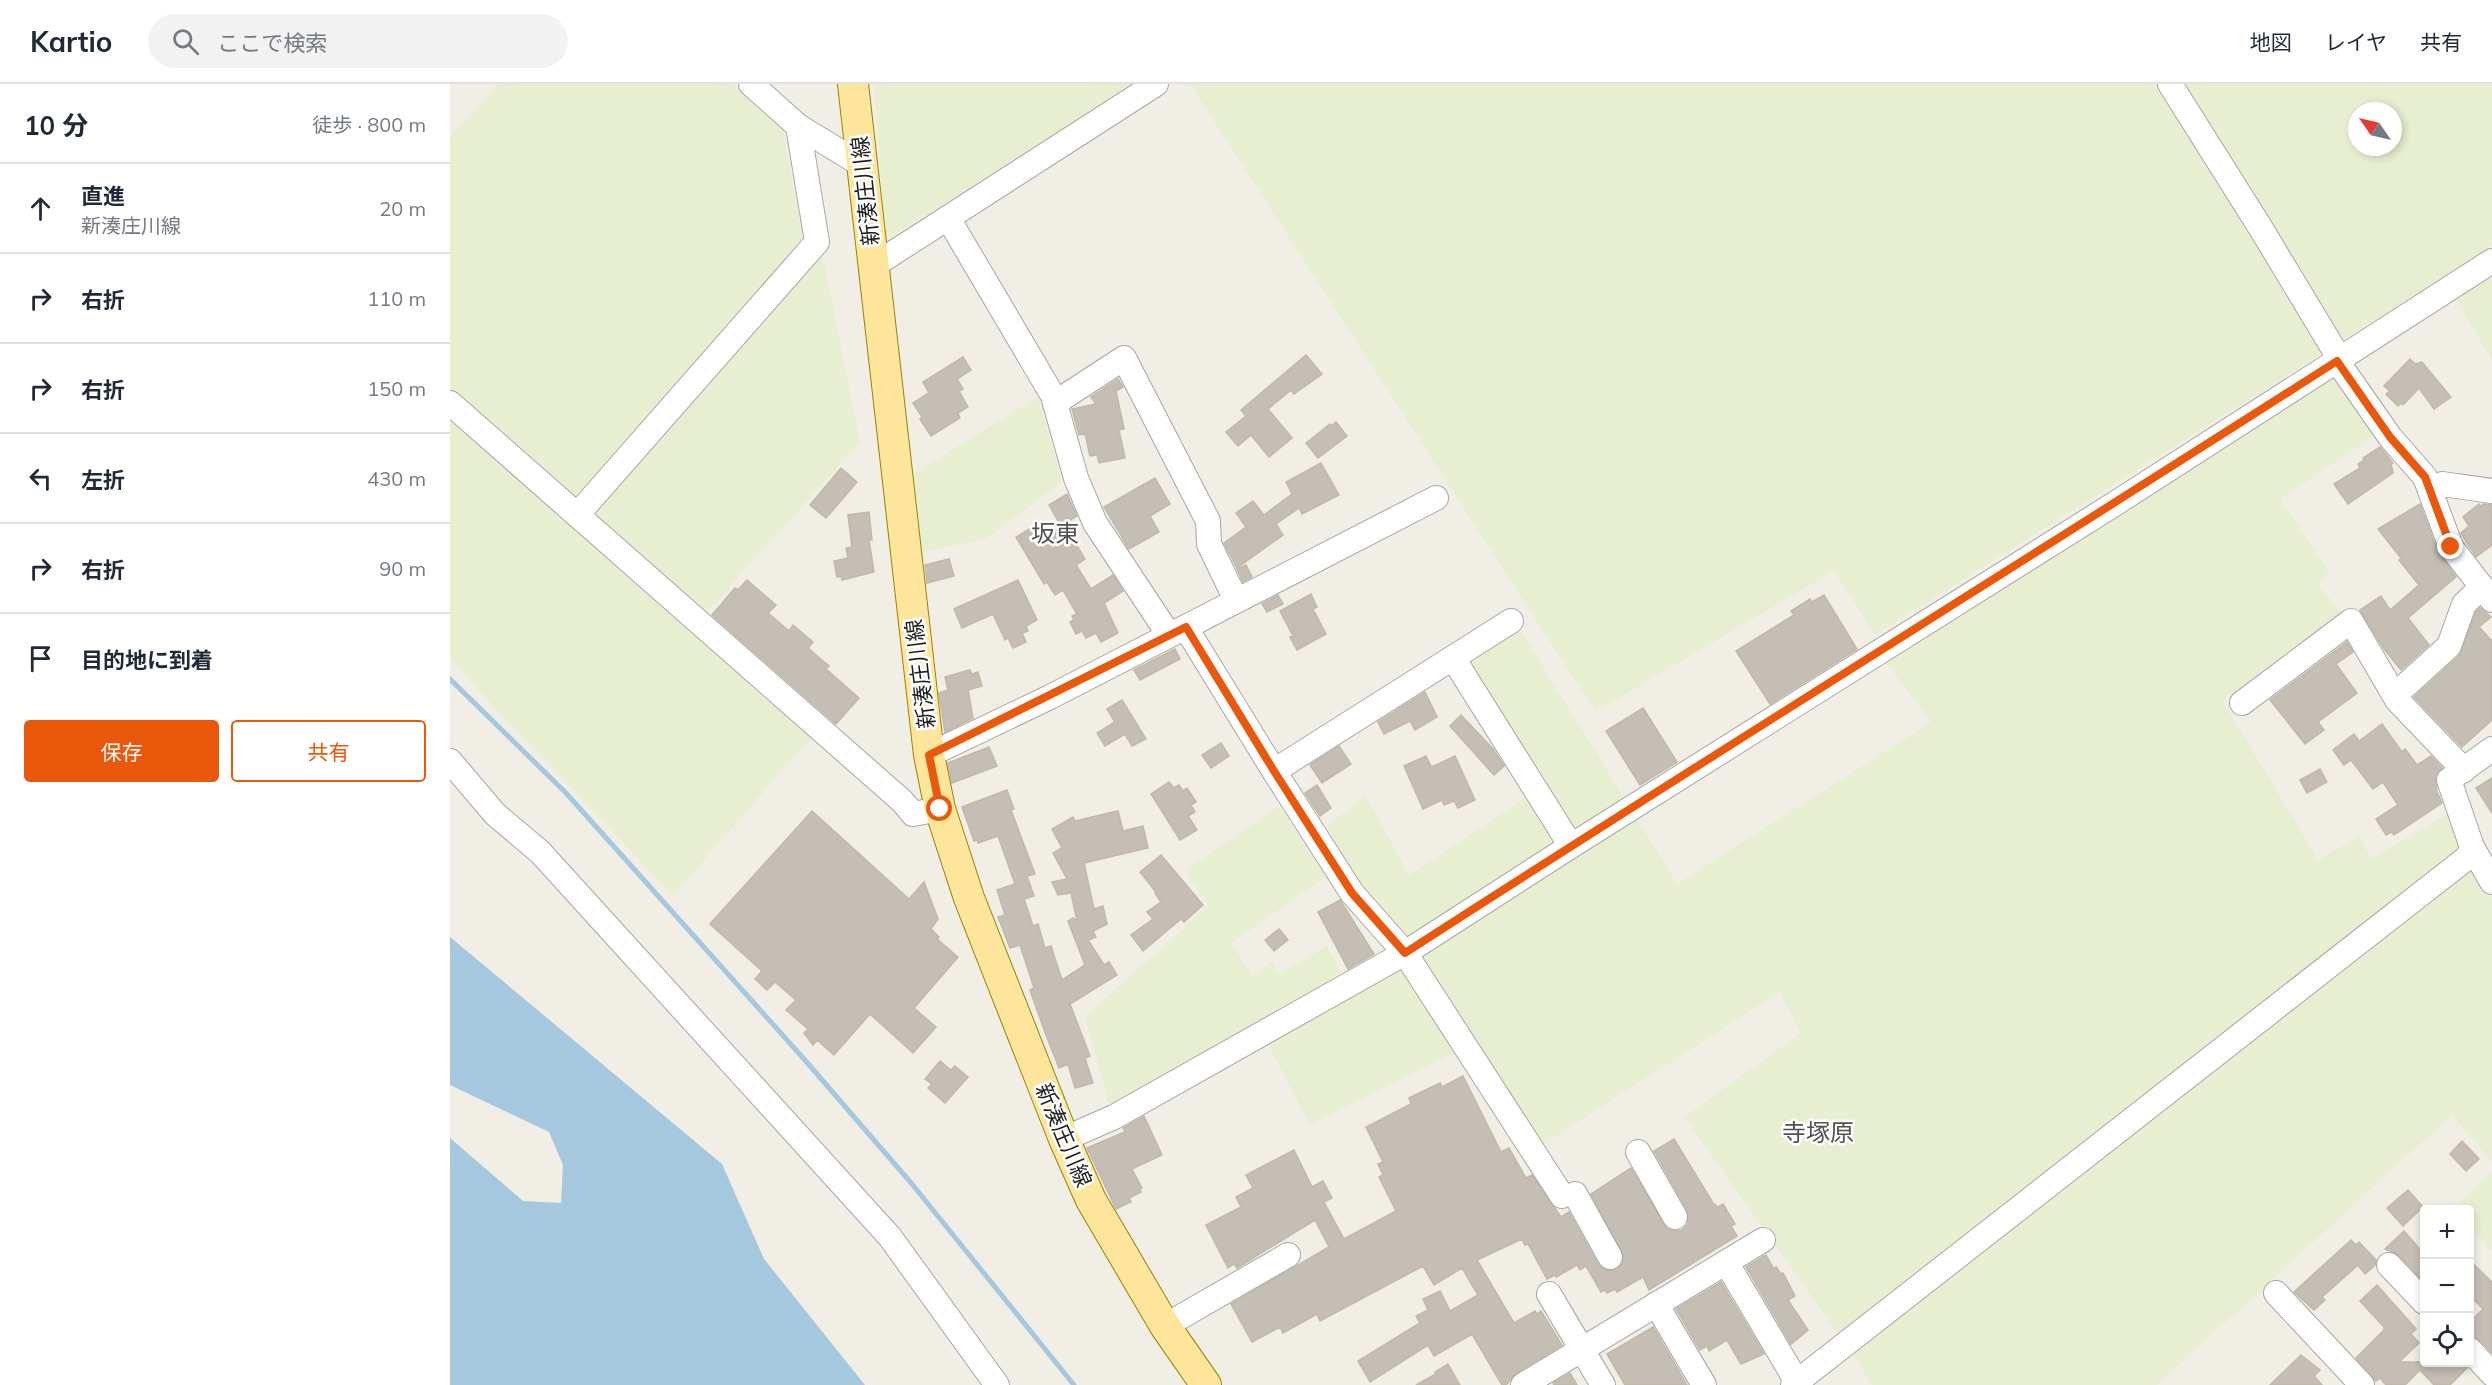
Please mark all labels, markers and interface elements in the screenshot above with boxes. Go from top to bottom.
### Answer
search box [148,14,568,68]
text: Kartio [30,24,112,59]
icon: search [169,25,202,58]
text: ここで検索 [217,29,327,57]
text: 地図 [2250,29,2292,55]
text: レイヤ [2325,29,2387,55]
text: 共有 [2420,29,2462,55]
north arrow [2348,102,2402,156]
text: 10 分 [24,109,88,142]
text: 徒歩 · 800 m [312,112,426,137]
street label: 新湊庄川線 [845,135,885,247]
text: 直進 [81,182,125,210]
icon: ahead [24,192,57,225]
text: 20 m [379,196,426,221]
text: 新湊庄川線 [81,213,181,238]
icon: right [24,282,57,315]
text: 右折 [81,286,125,314]
text: 110 m [367,286,426,311]
icon: right [24,372,57,405]
text: 右折 [81,376,125,404]
text: 150 m [367,376,426,401]
icon: left [24,462,57,495]
text: 左折 [81,466,125,494]
text: 430 m [367,466,426,491]
district label: 坂東 [1031,518,1079,548]
route end [2437,533,2463,559]
icon: right [24,552,57,585]
text: 右折 [81,556,125,584]
text: 90 m [379,556,426,581]
street label: 新湊庄川線 [899,618,941,730]
icon: arrive [24,642,57,675]
text: 目的地に到着 [81,646,213,674]
button: 保存 [24,720,219,782]
button: 共有 [231,720,426,782]
route start [926,795,952,821]
street label: 新湊庄川線 [1030,1079,1098,1191]
district label: 寺塚原 [1782,1117,1854,1147]
map controls [2420,1205,2474,1367]
button: + [2420,1205,2474,1259]
button: − [2420,1259,2474,1313]
button: locate [2420,1313,2474,1367]

